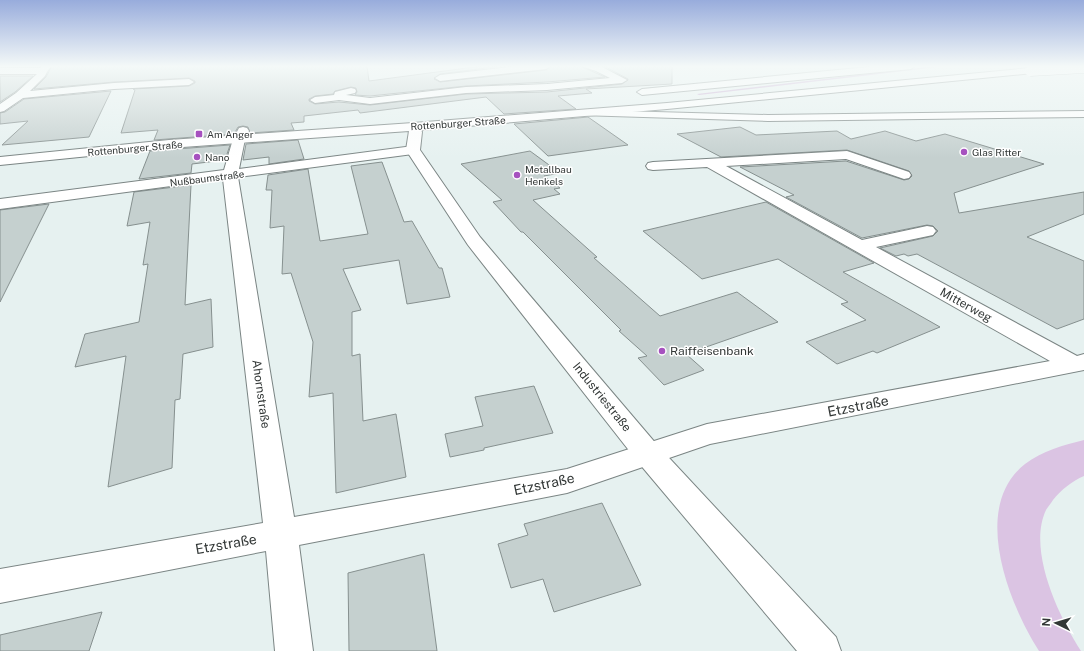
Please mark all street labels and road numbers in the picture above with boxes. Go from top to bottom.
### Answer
street label: Rottenburger Straße [410,114,506,132]
street label: Rottenburger Straße [87,138,183,158]
street label: Nußbaumstraße [169,167,245,189]
street label: Mitterweg [938,285,994,325]
street label: Ahornstraße [249,359,273,430]
street label: Industriestraße [570,360,634,435]
street label: Etzstraße [826,392,890,420]
street label: Etzstraße [512,470,576,498]
street label: Etzstraße [194,531,258,557]

